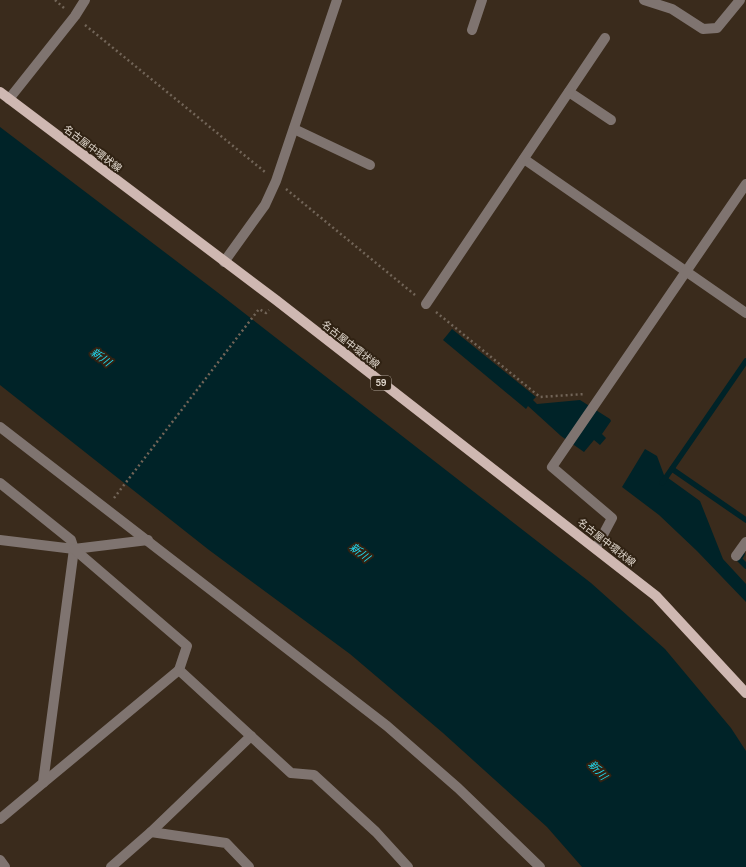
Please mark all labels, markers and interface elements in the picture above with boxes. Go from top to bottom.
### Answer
street label: 名古屋中環状線 [61,122,125,175]
street label: 名古屋中環状線 [319,318,382,371]
water label: 新川 [88,345,115,370]
road number: 59 [371,376,391,390]
street label: 名古屋中環状線 [575,516,638,569]
water label: 新川 [347,540,374,565]
water label: 新川 [585,757,611,784]

